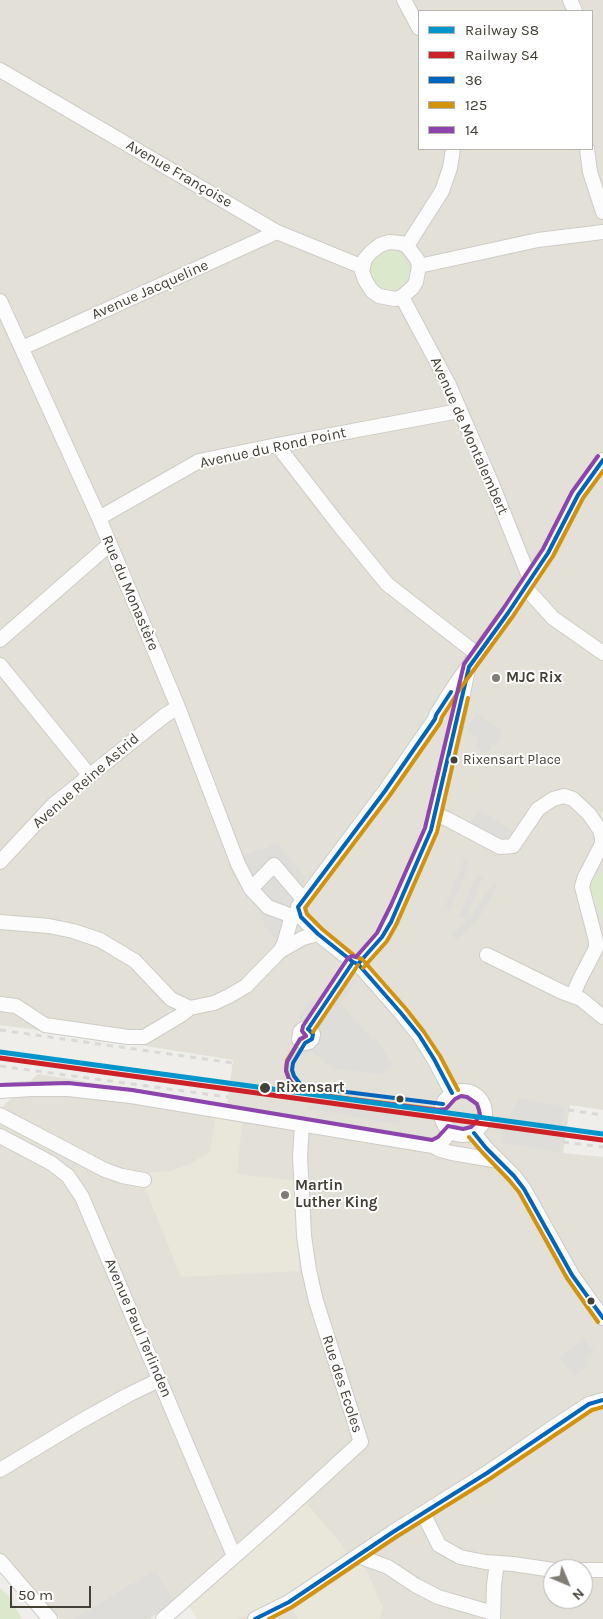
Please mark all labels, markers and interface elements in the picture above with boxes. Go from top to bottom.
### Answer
legend [418,10,593,150]
text: Railway S8 [465,21,539,39]
text: Railway S4 [465,46,538,64]
text: 36 [465,71,482,89]
text: 125 [465,96,487,114]
text: 14 [465,121,478,139]
street label: Avenue Françoise [123,136,235,212]
street label: Avenue Jacqueline [89,256,211,324]
street label: Avenue de Montalembert [426,354,512,518]
street label: Avenue du Rond Point [198,424,348,472]
street label: Rue du Monastère [98,533,162,653]
place label: MJC Rix [506,669,562,687]
marker: MJC Rix [490,672,502,684]
street label: Avenue Reine Astrid [29,730,143,832]
place label: Rixensart Place [463,752,561,768]
marker: Rixensart Place [449,755,459,765]
place label: Rixensart [276,1079,345,1097]
marker: Rixensart [258,1081,272,1095]
unlabelled marker [395,1094,405,1104]
place label: Martin Luther King [295,1177,378,1212]
marker: Martin Luther King [279,1189,291,1201]
street label: Avenue Paul Terlinden [101,1256,175,1400]
unlabelled marker [586,1296,596,1306]
street label: Rue des Ecoles [318,1333,366,1435]
north arrow [543,1559,593,1609]
scale bar [12,1576,94,1608]
text: N [569,1585,588,1604]
text: 50 m [18,1586,53,1604]

